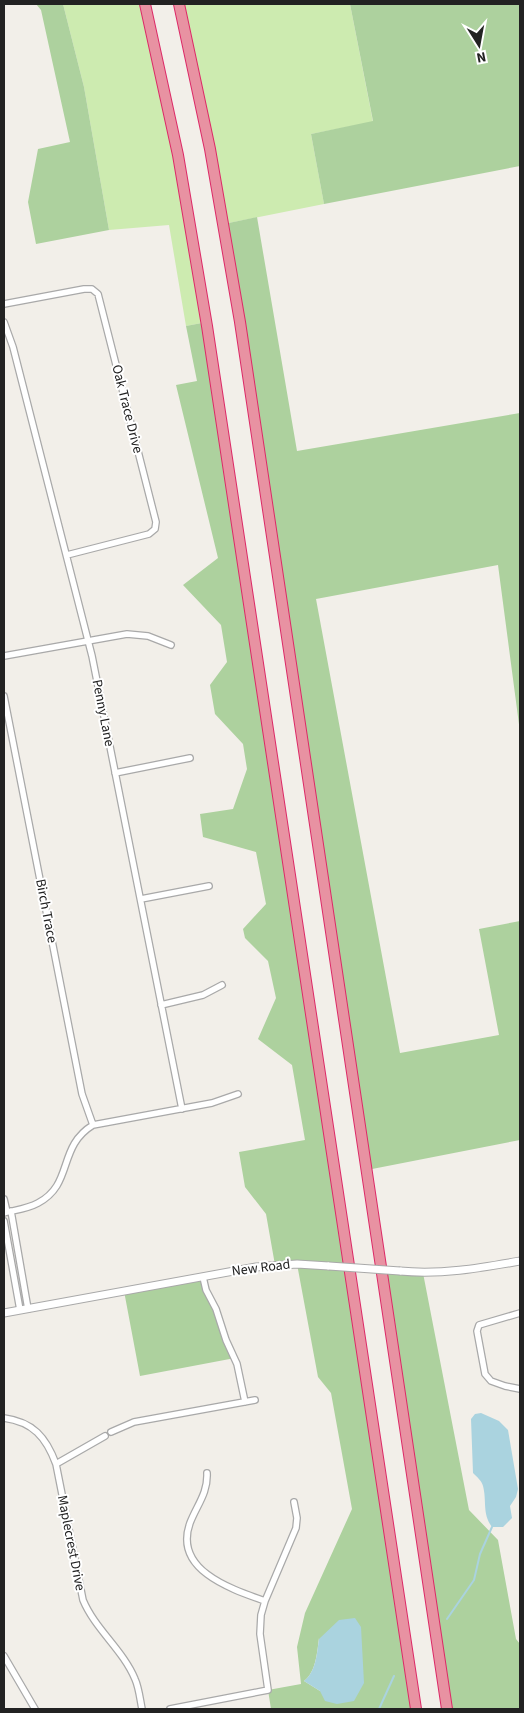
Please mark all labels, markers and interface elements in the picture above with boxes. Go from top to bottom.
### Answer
north arrow [454,20,504,70]
text: N [475,46,488,67]
street label: Oak Trace Drive [106,363,148,455]
street label: Penny Lane [87,678,119,748]
street label: Birch Trace [30,877,62,945]
street label: New Road [231,1254,291,1282]
street label: Maplecrest Drive [52,1493,90,1593]

